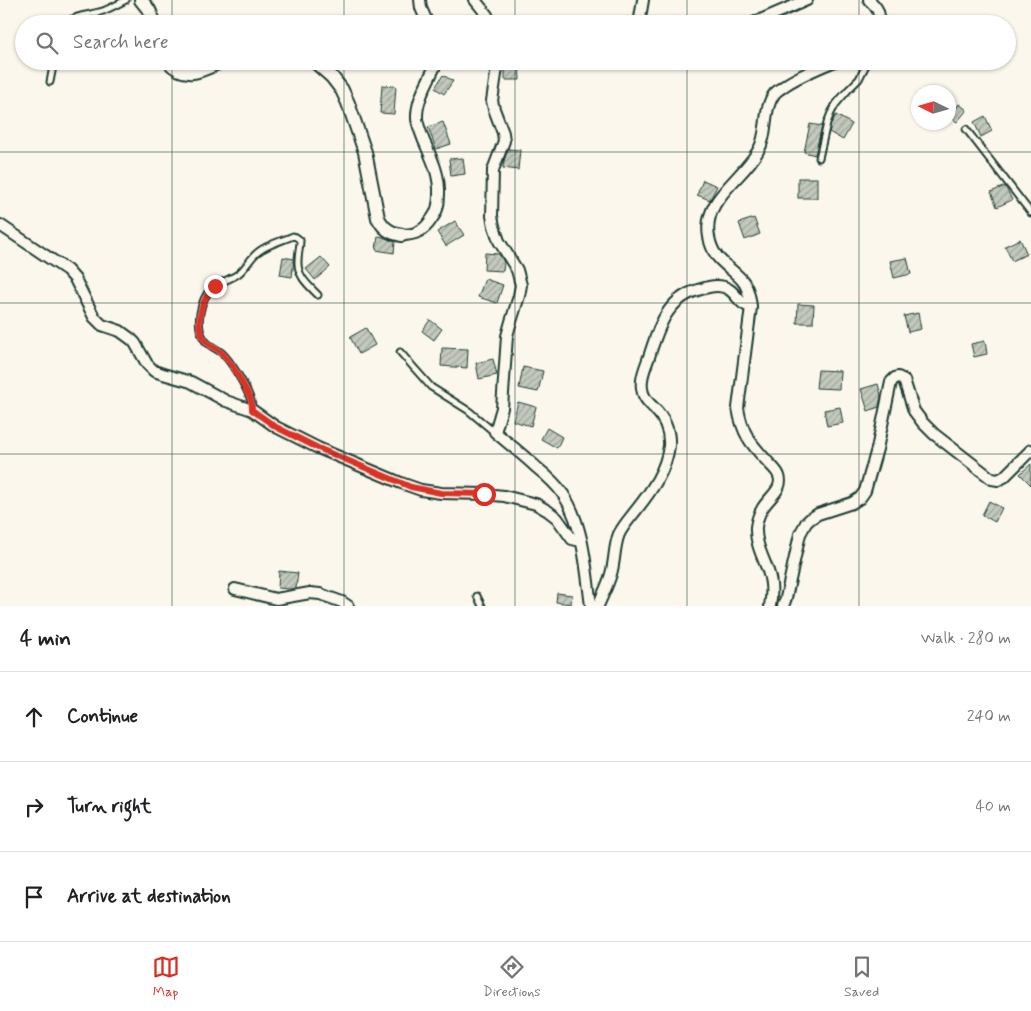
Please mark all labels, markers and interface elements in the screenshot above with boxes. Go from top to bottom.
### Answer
search box [15,15,1016,70]
icon: search [33,29,61,57]
text: Search here [73,30,169,55]
north arrow [911,85,956,130]
route end [204,275,227,298]
route start [473,483,496,506]
text: 4 min [20,625,71,653]
text: Walk · 280 m [921,628,1011,649]
icon: ahead [20,703,48,731]
text: Continue [67,704,138,729]
text: 240 m [967,706,1011,727]
icon: right [20,793,48,821]
text: Turn right [67,794,151,819]
text: 40 m [975,796,1011,817]
icon: arrive [20,883,48,911]
text: Arrive at destination [67,884,231,909]
tab: Map [152,953,180,1001]
tab: Directions [483,953,541,1001]
tab: Saved [844,953,879,1001]

